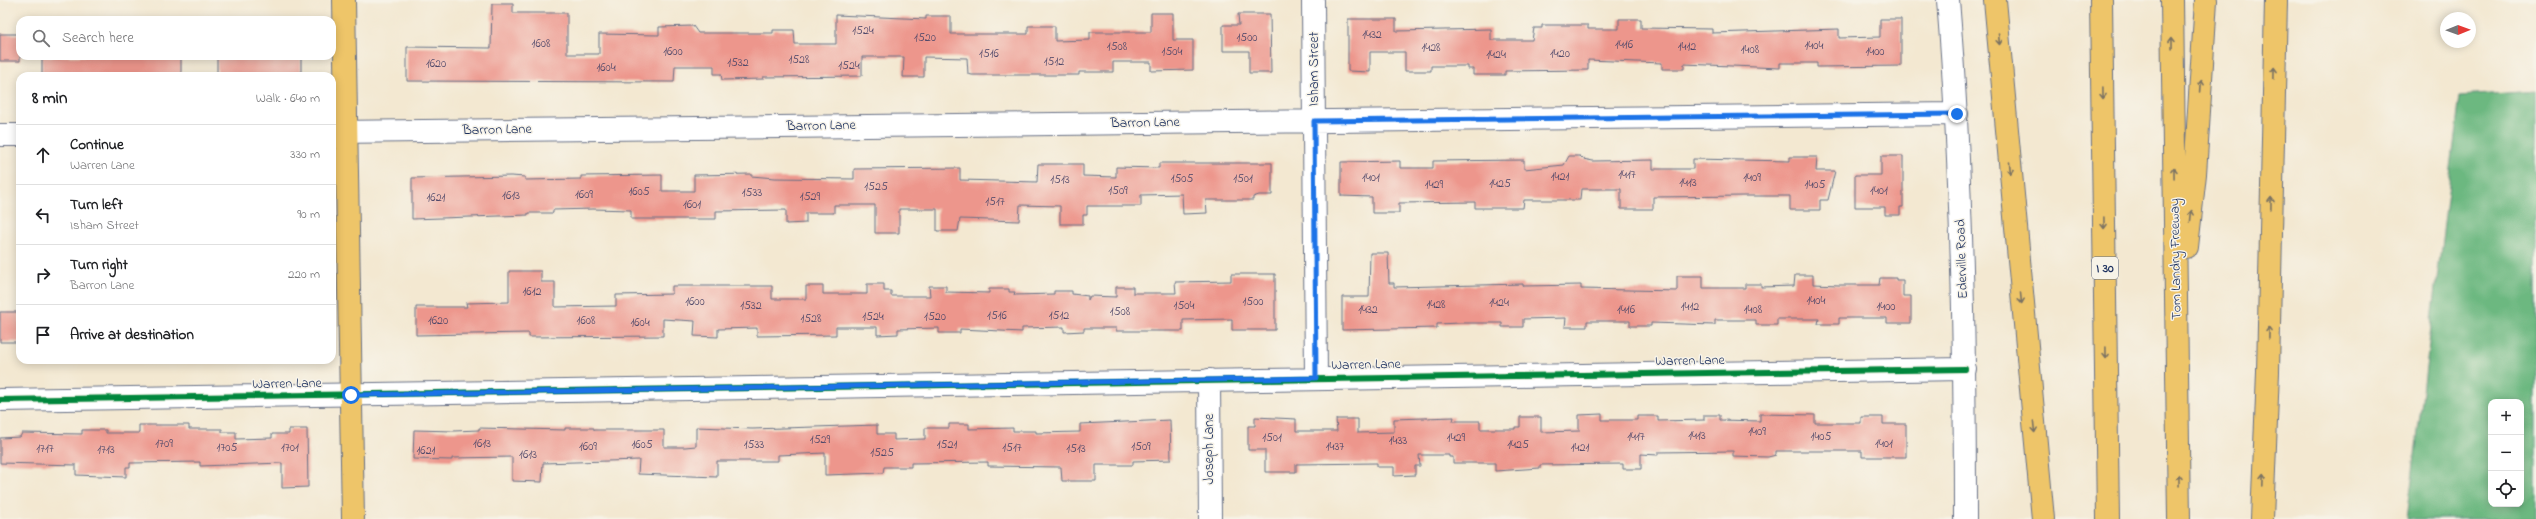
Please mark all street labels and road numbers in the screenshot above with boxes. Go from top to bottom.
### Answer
street label: Isham Street [1304,32,1325,106]
street label: Barron Lane [1109,112,1181,134]
street label: Barron Lane [785,115,857,137]
street label: Barron Lane [461,119,533,141]
street label: Tom Landry Freeway [2164,198,2189,320]
street label: Ederville Road [1950,219,1974,299]
road number: I 30 [2092,257,2118,279]
street label: Warren Lane [1655,350,1726,372]
street label: Warren Lane [1331,354,1402,376]
street label: Warren Lane [252,373,323,395]
street label: Joseph Lane [1199,413,1220,484]

